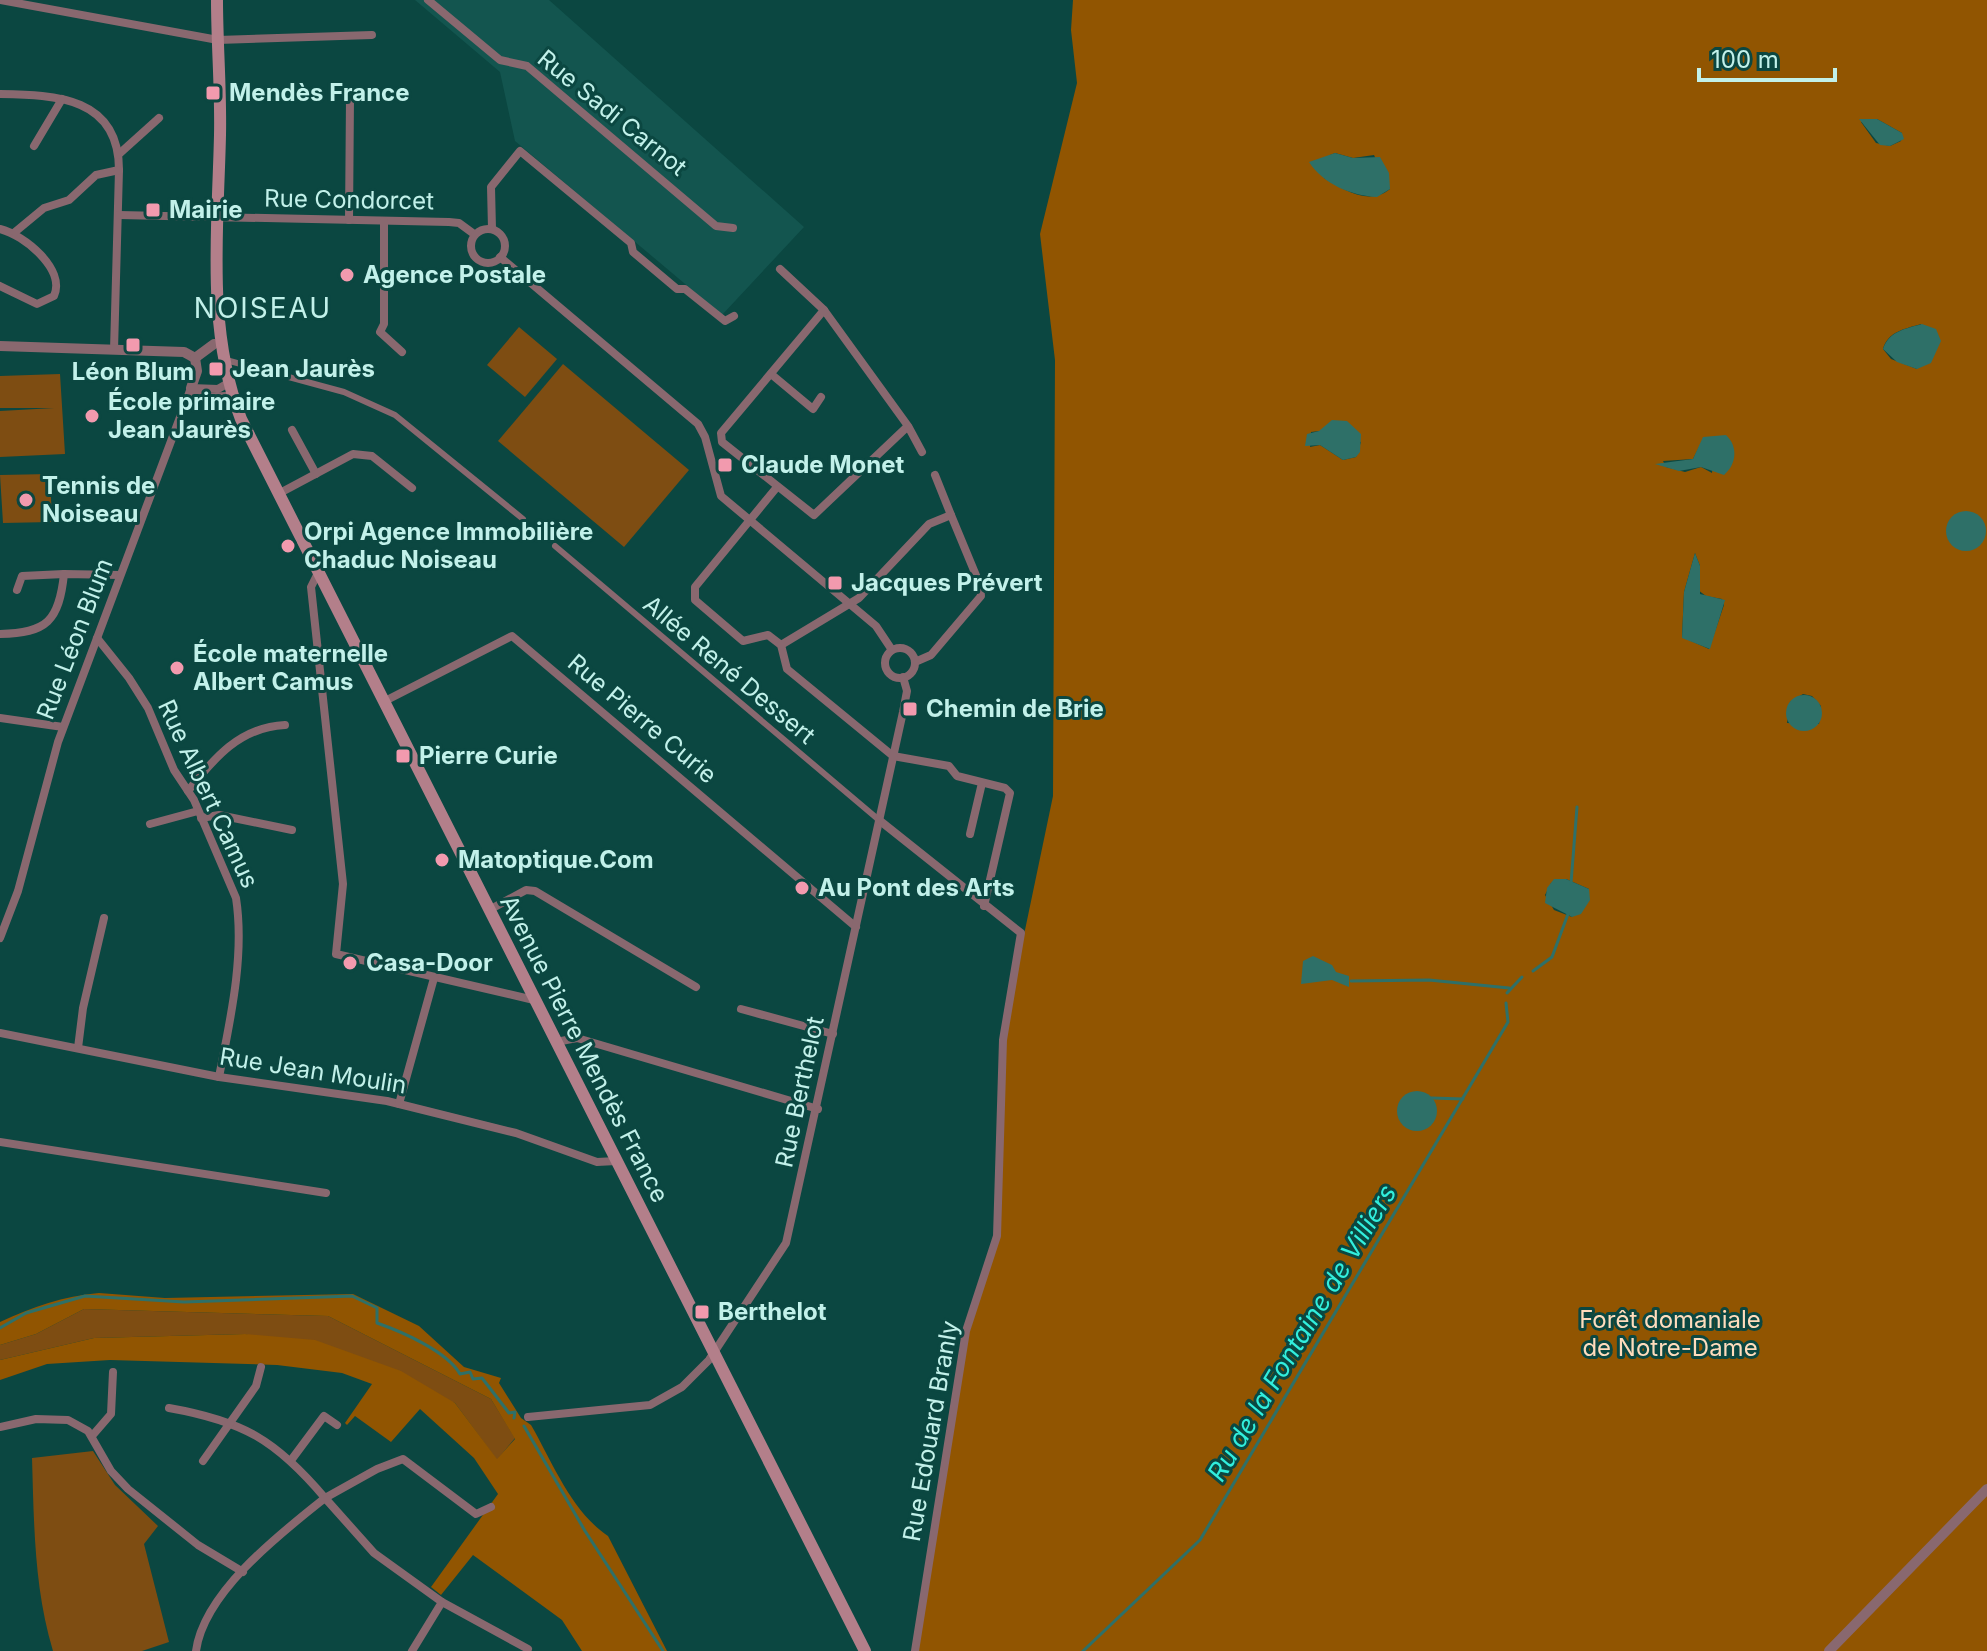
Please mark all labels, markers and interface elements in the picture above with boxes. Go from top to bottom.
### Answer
scale bar [1699,32,1835,82]
street label: Rue Sadi Carnot [532,44,693,182]
text: 100 m [1711,45,1779,74]
place label: Mendès France [229,78,410,107]
marker: Mendès France [204,84,222,102]
street label: Rue Condorcet [264,184,434,215]
place label: Mairie [169,195,243,224]
marker: Mairie [144,201,162,219]
place label: Agence Postale [363,260,546,289]
marker: Agence Postale [338,266,356,284]
district label: NOISEAU [194,291,332,325]
marker: Léon Blum [124,336,142,354]
place label: Jean Jaurès [232,354,375,383]
place label: Léon Blum [72,357,194,386]
marker: Jean Jaurès [207,360,225,378]
place label: École primaire Jean Jaurès [108,387,275,444]
marker: École primaire Jean Jaurès [83,407,101,425]
place label: Claude Monet [741,450,905,479]
marker: Claude Monet [716,456,734,474]
place label: Tennis de Noiseau [42,471,155,528]
marker: Tennis de Noiseau [17,491,35,509]
place label: Orpi Agence Immobilière Chaduc Noiseau [304,517,593,574]
marker: Orpi Agence Immobilière Chaduc Noiseau [279,537,297,555]
street label: Rue Léon Blum [31,554,119,723]
place label: Jacques Prévert [851,568,1043,597]
marker: Jacques Prévert [826,574,844,592]
street label: Allée René Dessert [638,589,821,750]
place label: École maternelle Albert Camus [193,639,388,696]
street label: Rue Pierre Curie [562,648,723,789]
marker: École maternelle Albert Camus [168,659,186,677]
place label: Chemin de Brie [926,694,1104,723]
street label: Rue Albert Camus [152,695,265,893]
marker: Chemin de Brie [901,700,919,718]
place label: Pierre Curie [419,741,558,770]
marker: Pierre Curie [394,747,412,765]
place label: Matoptique.Com [458,845,654,874]
marker: Matoptique.Com [433,851,451,869]
place label: Au Pont des Arts [818,873,1015,902]
marker: Au Pont des Arts [793,879,811,897]
street label: Avenue Pierre Mendès France [494,890,675,1207]
place label: Casa-Door [366,948,493,977]
marker: Casa-Door [341,954,359,972]
street label: Rue Berthelot [769,1014,830,1170]
street label: Rue Jean Moulin [218,1041,409,1100]
water label: Ru de la Fontaine de Villiers [1201,1179,1403,1487]
place label: Berthelot [718,1297,827,1326]
marker: Berthelot [693,1303,711,1321]
park label: Forêt domaniale de Notre-Dame [1579,1305,1761,1362]
street label: Rue Edouard Branly [897,1318,964,1543]

